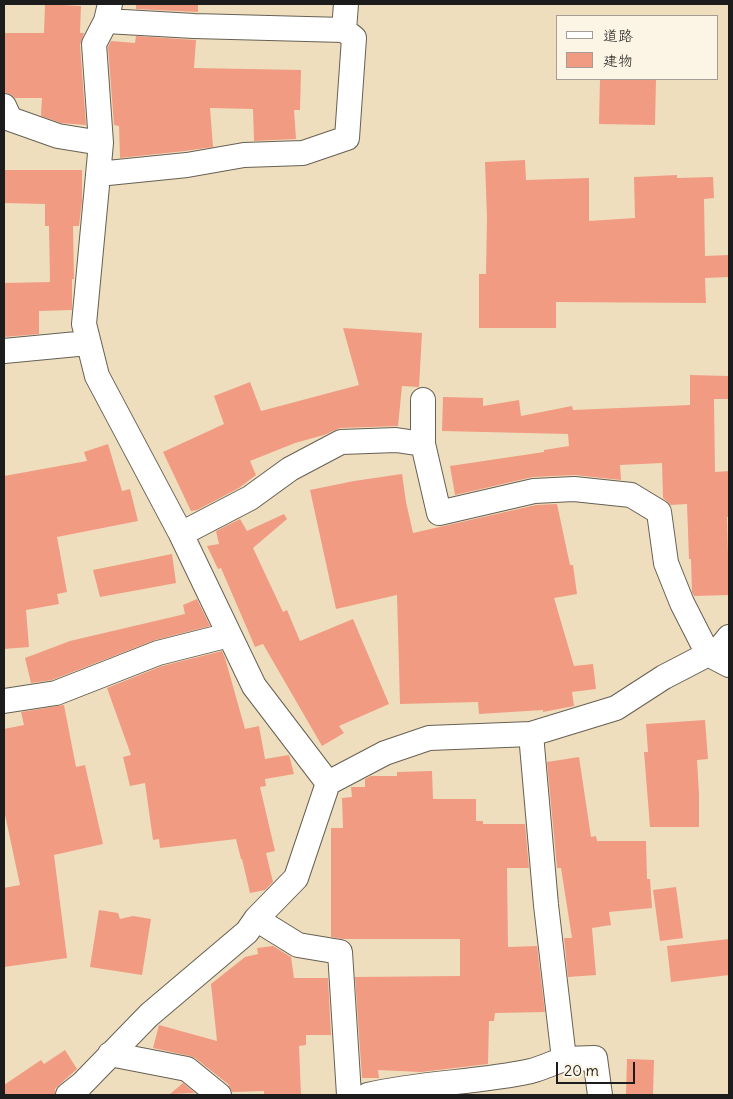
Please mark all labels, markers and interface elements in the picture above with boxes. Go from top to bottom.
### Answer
legend [556,15,718,80]
text: 道路 [603,26,633,45]
text: 建物 [603,51,633,70]
scale bar [558,1052,637,1084]
text: 20 m [564,1061,599,1080]

